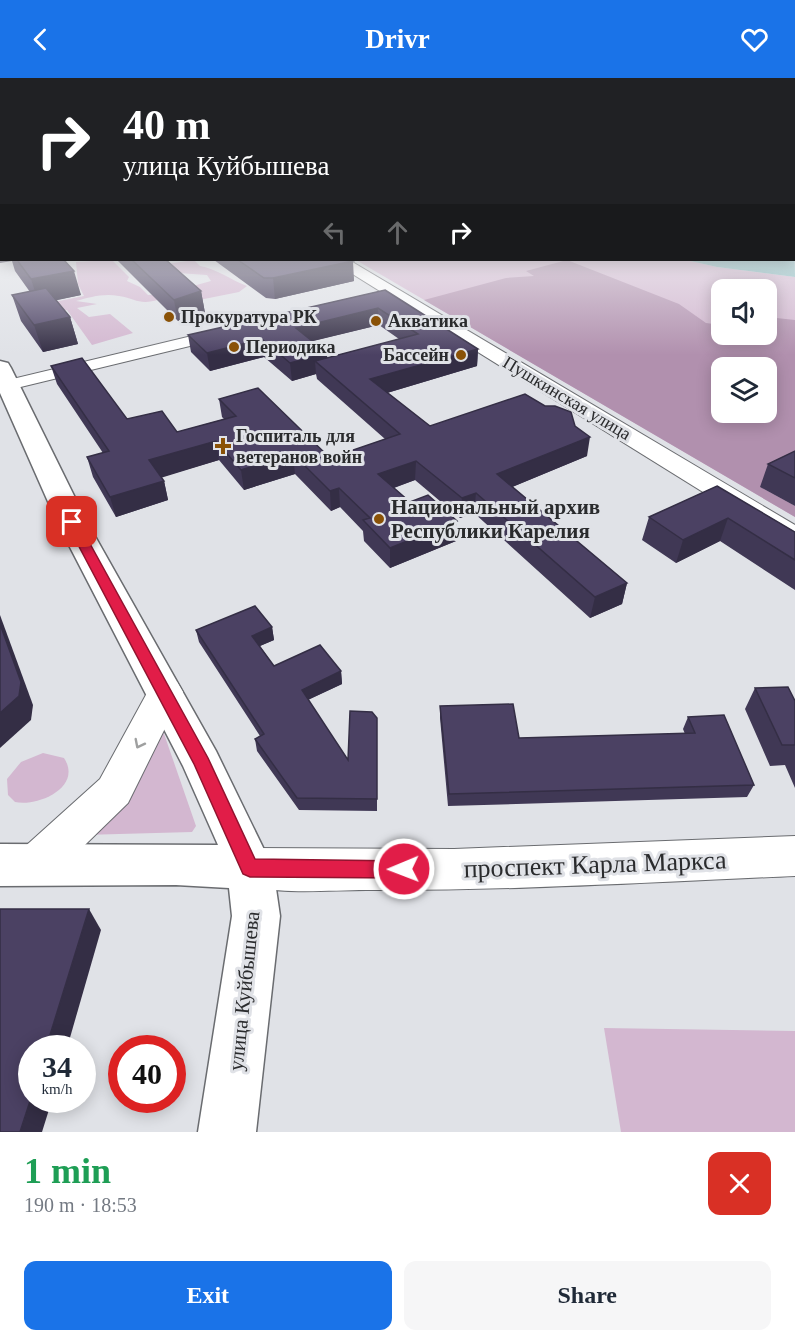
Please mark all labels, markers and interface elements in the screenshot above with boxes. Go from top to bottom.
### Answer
icon: back [24,23,57,56]
icon: heart [738,23,771,56]
text: Drivr [365,24,430,54]
icon: right [24,102,102,180]
text: 40 m [123,102,211,148]
text: улица Куйбышева [123,151,329,181]
icon: left [318,216,351,249]
icon: ahead [381,216,414,249]
icon: right [444,216,477,249]
map controls [711,279,777,423]
button: sound [711,279,777,345]
place label: Прокуратура РК [181,307,317,327]
marker: Прокуратура РК [162,310,176,324]
place label: Акватика [388,311,468,331]
marker: Акватика [369,314,383,328]
place label: Периодика [246,337,335,357]
marker: Периодика [227,340,241,354]
place label: Бассейн [383,345,449,365]
marker: Бассейн [454,348,468,362]
street label: Пушкинская улица [499,352,635,444]
button: layers [711,357,777,423]
place label: Госпиталь для ветеранов войн [236,426,362,467]
marker: Госпиталь для ветеранов войн [214,437,232,455]
place label: Национальный архив Республики Карелия [391,495,600,543]
pin [46,496,97,547]
icon: arrive [55,505,88,538]
marker: Национальный архив Республики Карелия [372,512,386,526]
one-way arrow [135,738,146,749]
position arrow [372,837,436,901]
street label: проспект Карла Маркса [463,845,727,884]
street label: улица Куйбышева [224,909,264,1072]
speed limit sign: 40 [108,1035,186,1113]
text: 34 [42,1050,72,1083]
text: km/h [42,1081,72,1097]
text: 1 min [24,1151,111,1191]
button: close [708,1152,771,1215]
text: 190 m · 18:53 [24,1194,137,1216]
button: Exit [24,1261,392,1330]
button: Share [404,1261,771,1330]

